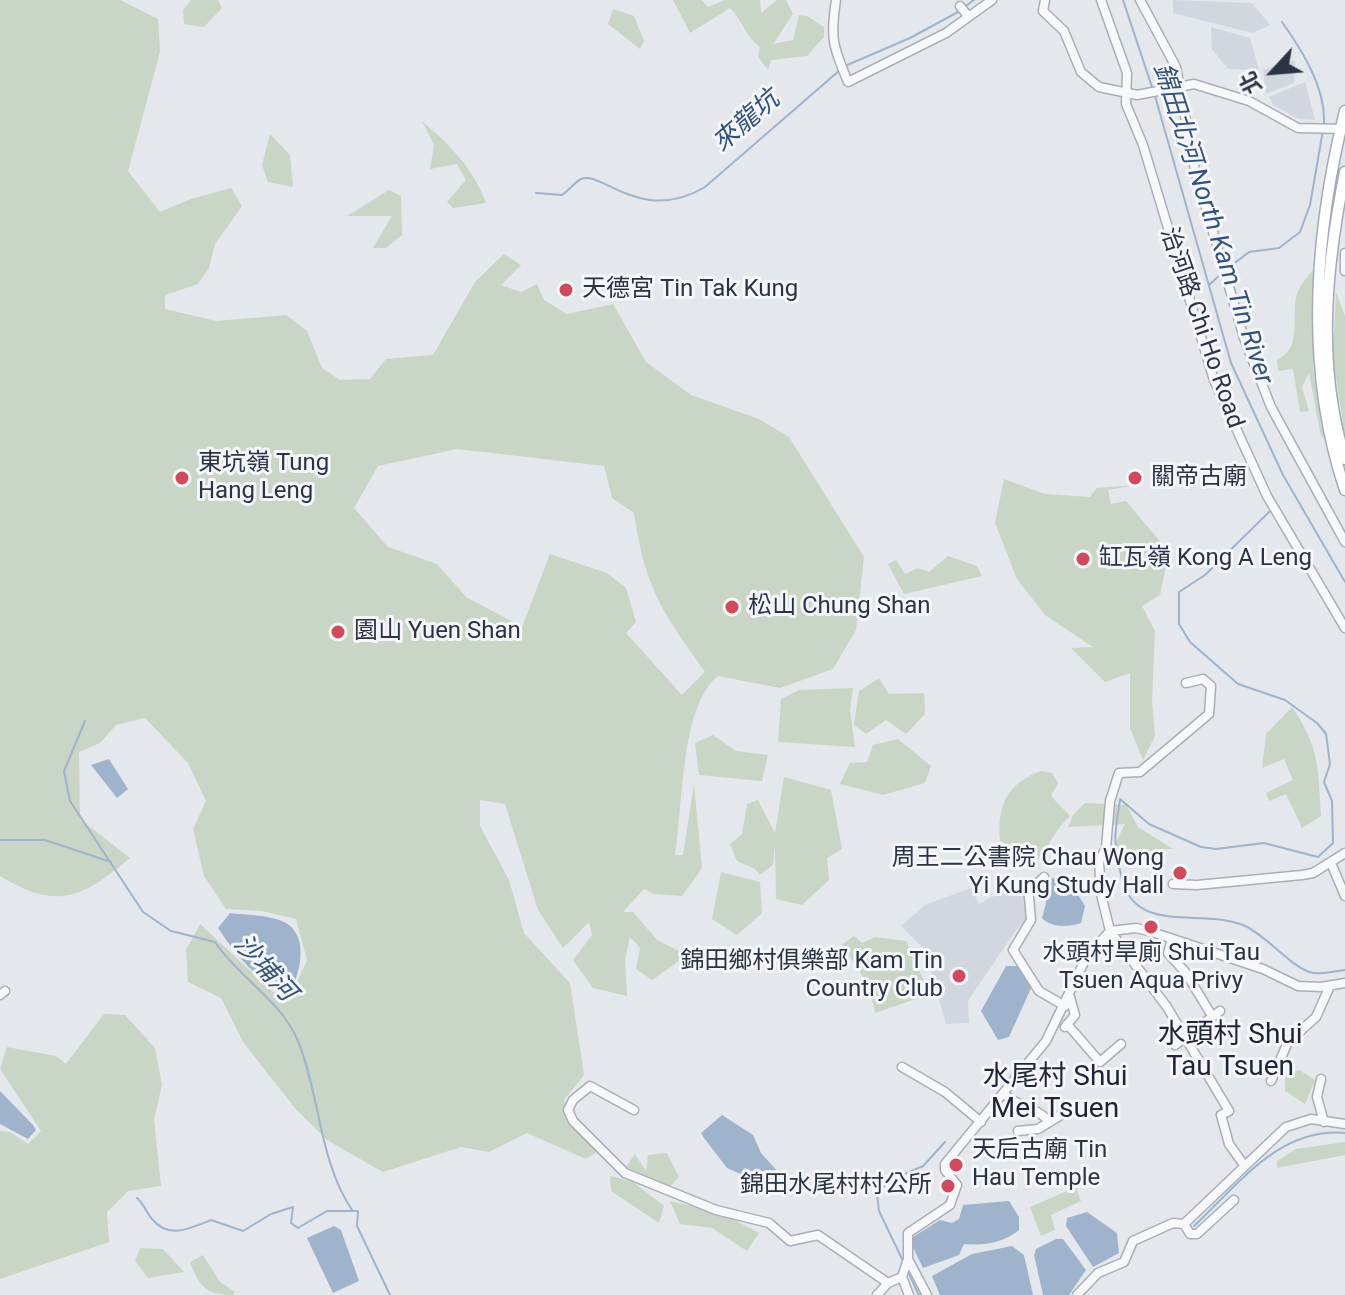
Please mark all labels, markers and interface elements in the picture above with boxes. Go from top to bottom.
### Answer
north arrow [1233,32,1313,112]
water label: 錦田北河 North Kam Tin River [1145,60,1279,388]
water label: 來龍坑 [707,85,787,159]
street label: 治河路 Chi Ho Road [1153,224,1249,432]
place label: 天德宮 Tin Tak Kung [582,276,798,304]
marker: 天德宮 Tin Tak Kung [557,281,575,299]
place label: 東坑嶺 Tung Hang Leng [198,450,329,506]
place label: 關帝古廟 [1151,464,1247,492]
marker: 東坑嶺 Tung Hang Leng [173,469,191,487]
marker: 關帝古廟 [1126,469,1144,487]
place label: 缸瓦嶺 Kong A Leng [1099,545,1312,573]
marker: 缸瓦嶺 Kong A Leng [1074,550,1092,568]
place label: 松山 Chung Shan [748,593,930,621]
marker: 松山 Chung Shan [723,598,741,616]
place label: 園山 Yuen Shan [354,618,521,646]
marker: 園山 Yuen Shan [329,623,347,641]
place label: 周王二公書院 Chau Wong Yi Kung Study Hall [892,845,1164,901]
marker: 周王二公書院 Chau Wong Yi Kung Study Hall [1171,864,1189,882]
marker: 水頭村旱廁 Shui Tau Tsuen Aqua Privy [1142,918,1160,936]
water label: 沙埔河 [226,930,302,1008]
place label: 水頭村旱廁 Shui Tau Tsuen Aqua Privy [1042,940,1260,996]
place label: 錦田鄉村俱樂部 Kam Tin Country Club [681,948,943,1004]
marker: 錦田鄉村俱樂部 Kam Tin Country Club [950,967,968,985]
district label: 水頭村 Shui Tau Tsuen [1157,1019,1303,1085]
district label: 水尾村 Shui Mei Tsuen [982,1061,1128,1127]
place label: 天后古廟 Tin Hau Temple [972,1137,1107,1193]
marker: 天后古廟 Tin Hau Temple [947,1156,965,1174]
place label: 錦田水尾村村公所 [740,1172,932,1200]
marker: 錦田水尾村村公所 [939,1177,957,1195]

